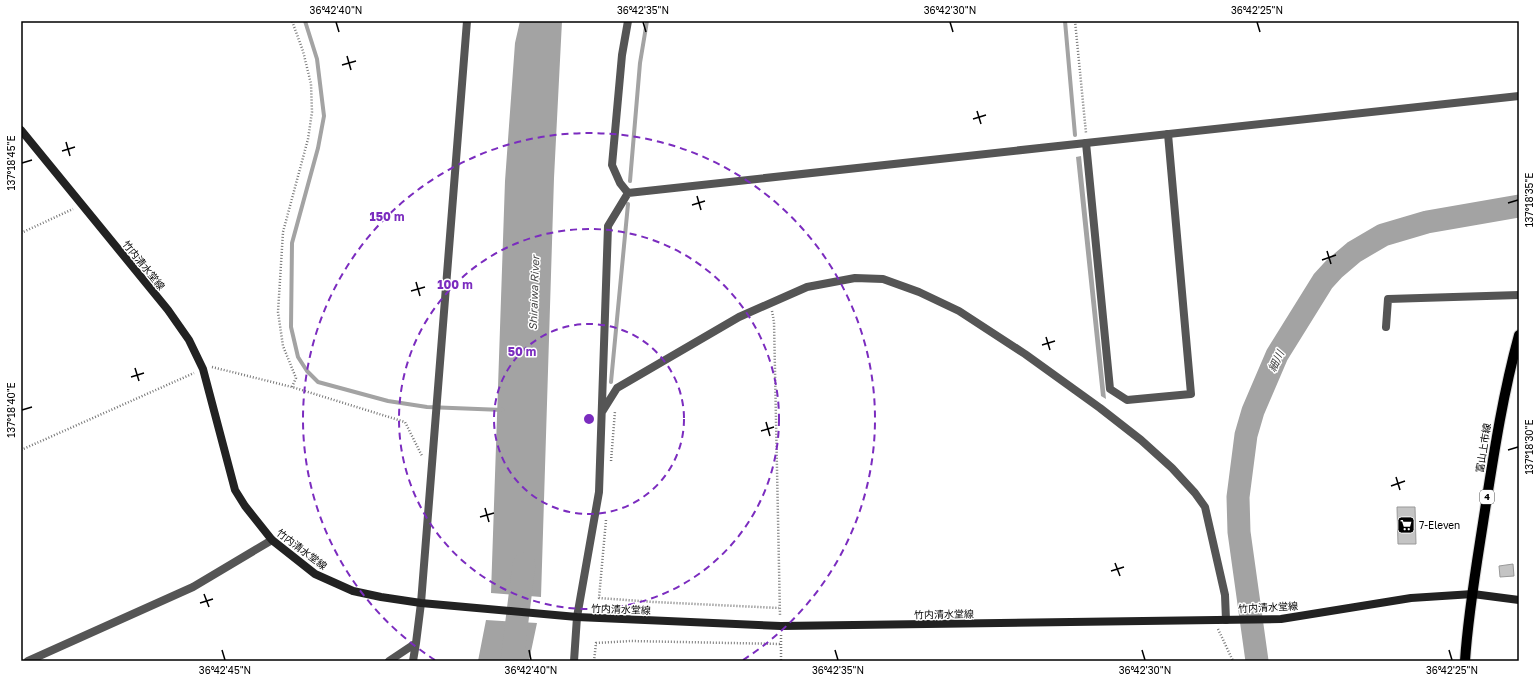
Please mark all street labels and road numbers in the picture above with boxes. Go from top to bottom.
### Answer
street label: 竹内清水堂線 [120,238,168,292]
street label: 富山上市線 [1473,422,1493,474]
road number: 4 [1480,490,1494,504]
street label: 竹内清水堂線 [274,526,330,572]
street label: 竹内清水堂線 [1238,599,1298,615]
street label: 竹内清水堂線 [591,602,651,616]
street label: 竹内清水堂線 [914,607,974,621]

